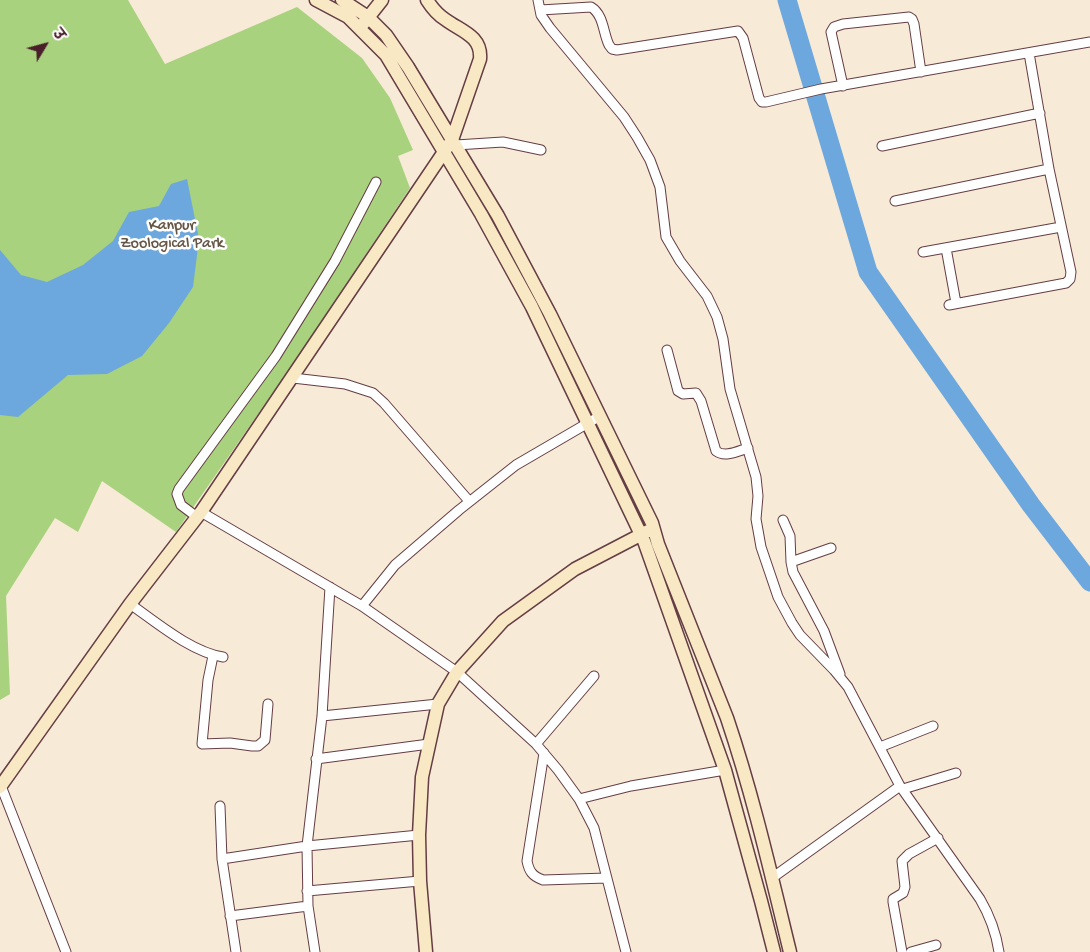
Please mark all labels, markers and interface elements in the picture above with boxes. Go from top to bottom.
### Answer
north arrow [20,20,70,70]
text: उ [48,27,67,45]
park label: Kanpur Zoological Park [120,217,224,255]

